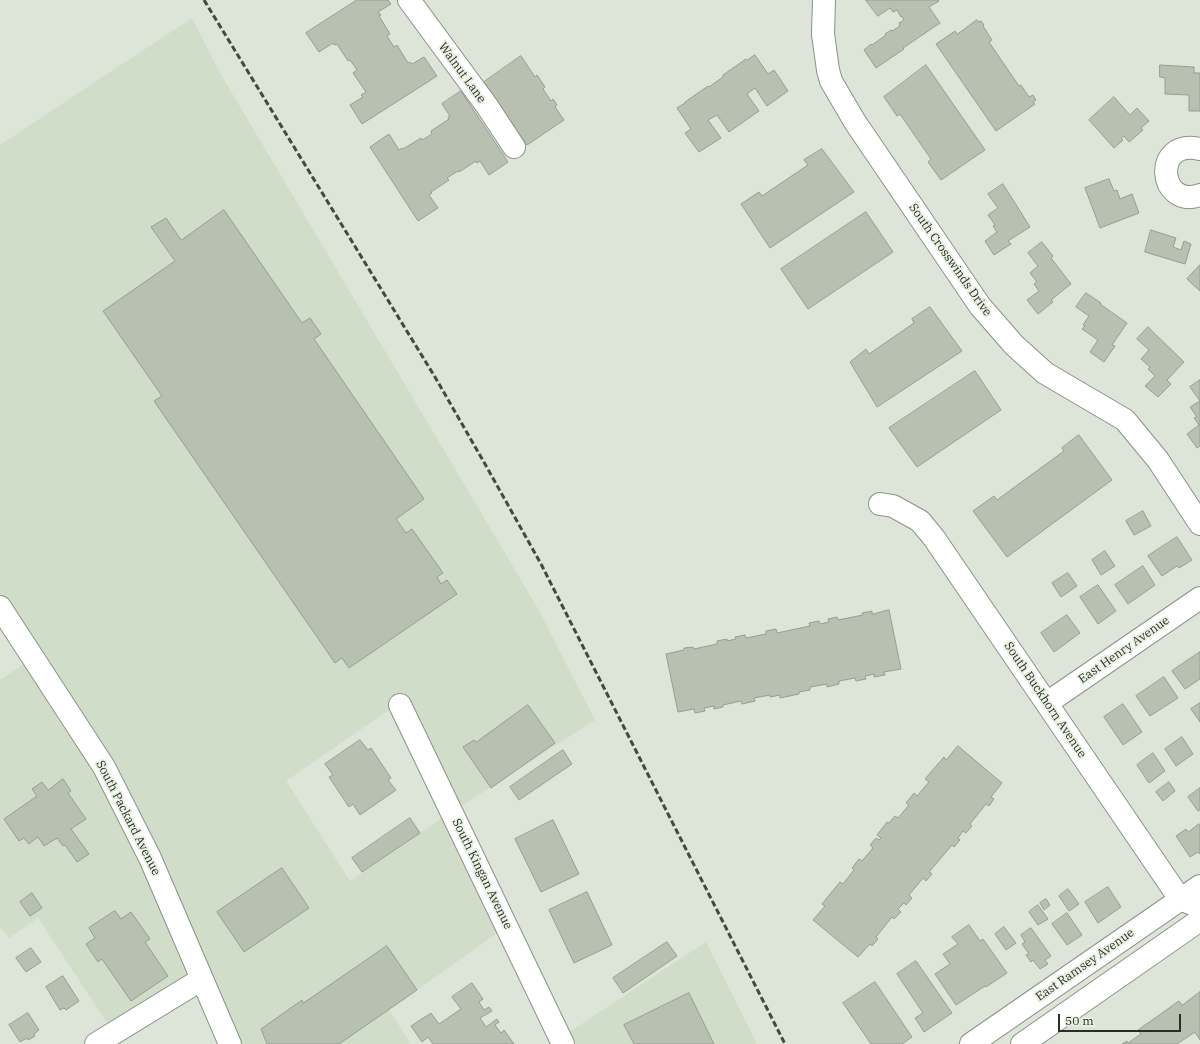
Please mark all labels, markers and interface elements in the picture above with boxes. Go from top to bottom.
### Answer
street label: Walnut Lane [435,40,489,106]
street label: South Crosswinds Drive [906,201,994,319]
street label: East Henry Avenue [1076,613,1172,687]
street label: South Buckhorn Avenue [1001,639,1089,761]
street label: South Packard Avenue [93,758,163,878]
street label: South Kingan Avenue [449,816,515,932]
street label: East Ramsey Avenue [1033,926,1137,1004]
scale bar [1060,1006,1183,1032]
text: 50 m [1065,1013,1094,1028]

